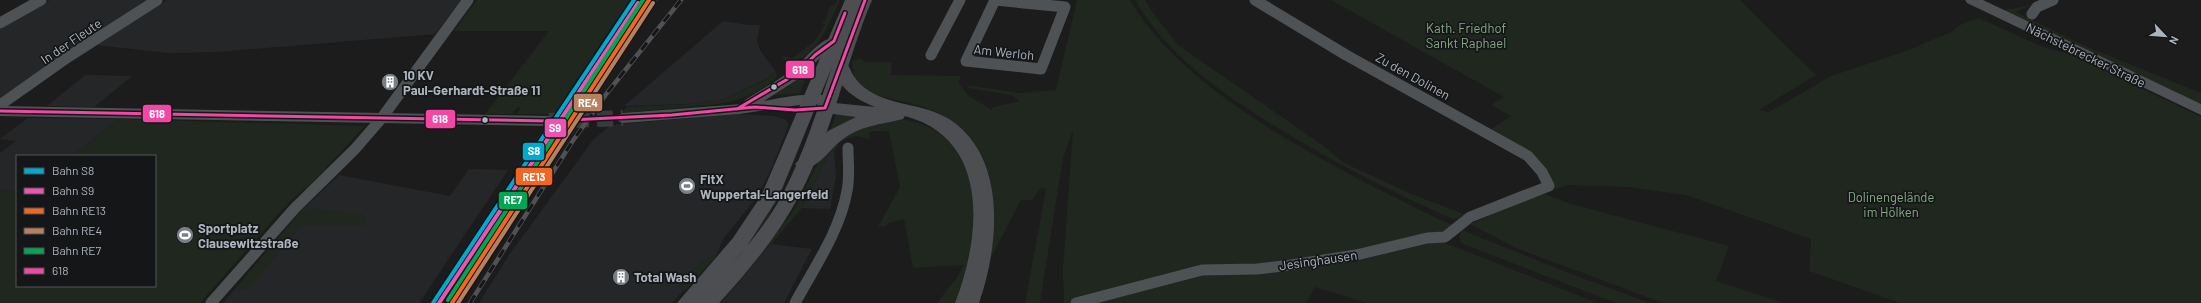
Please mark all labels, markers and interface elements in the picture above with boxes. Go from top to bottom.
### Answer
street label: In der Fleute [37,15,105,67]
north arrow [2145,16,2185,56]
street label: Nächstebrecker Straße [2024,19,2148,91]
park label: Kath. Friedhof Sankt Raphael [1426,20,1506,51]
text: N [2167,34,2182,47]
street label: Am Werloh [973,41,1035,63]
street label: Zu den Dolinen [1373,49,1453,103]
line badge: 618 [785,60,815,79]
text: 618 [792,63,808,76]
place label: 10 KV Paul-Gerhardt-Straße 11 [403,67,540,98]
building icon: 10 KV Paul-Gerhardt-Straße 11 [380,72,400,92]
unlabelled marker [769,82,779,92]
line badge: RE4 [573,93,603,112]
text: RE4 [578,96,598,109]
line badge: 618 [142,104,172,123]
text: 618 [149,107,165,120]
line badge: 618 [425,109,456,129]
text: 618 [432,112,448,125]
unlabelled marker [480,115,490,125]
line badge: S9 [544,118,567,138]
text: S9 [549,121,561,134]
line badge: S8 [522,142,545,161]
text: S8 [528,144,540,157]
legend [16,155,156,287]
text: Bahn S8 [52,163,94,177]
line badge: RE13 [515,167,553,186]
text: RE13 [522,170,546,183]
place label: FitX Wuppertal-Langerfeld [700,171,828,202]
sports icon: FitX Wuppertal-Langerfeld [677,176,697,196]
text: Bahn S9 [52,183,94,197]
park label: Dolinengelände im Hölken [1848,189,1934,220]
line badge: RE7 [498,191,528,210]
text: RE7 [504,193,523,206]
text: Bahn RE13 [52,203,106,217]
place label: Sportplatz Clausewitzstraße [198,220,298,251]
text: Bahn RE4 [52,223,102,237]
sports icon: Sportplatz Clausewitzstraße [175,225,195,245]
text: Bahn RE7 [52,243,102,257]
street label: Jesinghausen [1278,247,1358,273]
text: 618 [52,263,68,277]
building icon: Total Wash [611,267,631,287]
place label: Total Wash [634,269,696,285]

